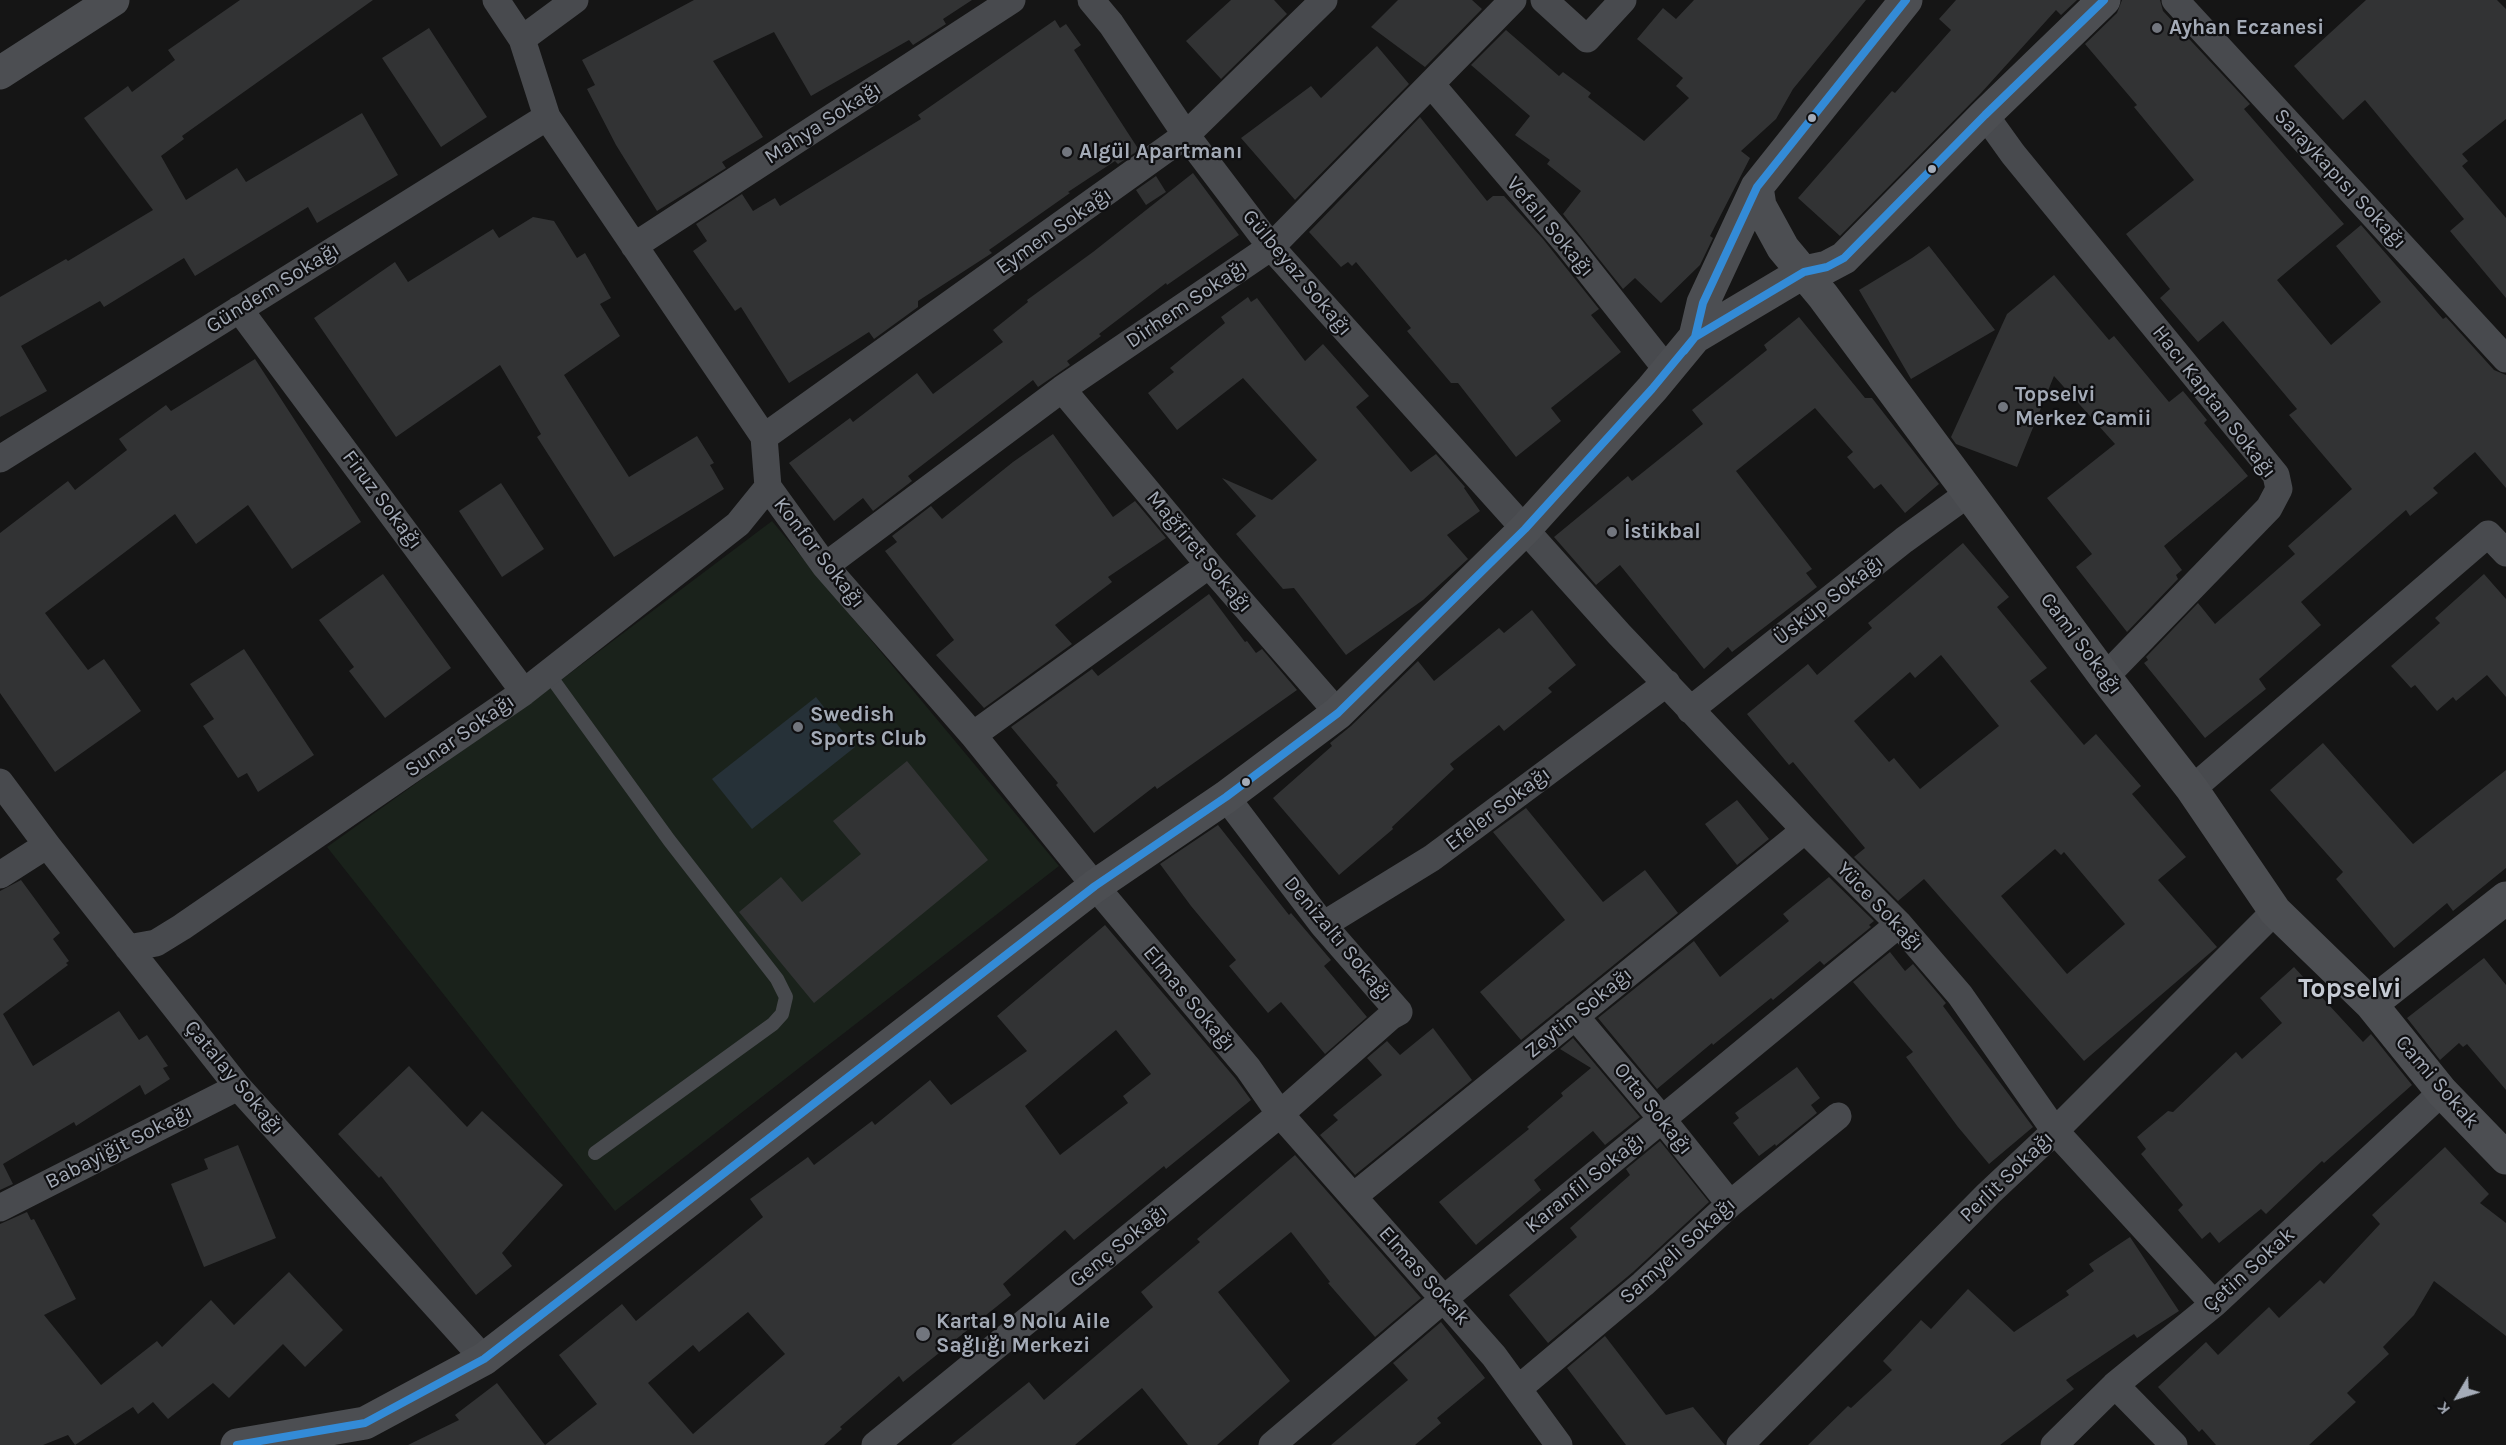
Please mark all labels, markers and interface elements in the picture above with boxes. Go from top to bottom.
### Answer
place label: Ayhan Eczanesi [2169,15,2324,41]
marker: Ayhan Eczanesi [2150,21,2164,35]
street label: Mahya Sokağı [760,76,886,170]
street label: Saraykapısı Sokağı [2268,103,2412,255]
unlabelled marker [1806,112,1818,124]
place label: Algül Apartmanı [1079,139,1243,165]
marker: Algül Apartmanı [1060,145,1074,159]
unlabelled marker [1926,163,1938,175]
street label: Vefalı Sokağı [1501,172,1599,282]
street label: Eymen Sokağı [991,182,1117,280]
street label: Gülbeyaz Sokağı [1237,205,1357,341]
street label: Gündem Sokağı [202,237,344,339]
street label: Dirhem Sokağı [1121,254,1253,354]
street label: Hacı Kaptan Sokağı [2146,321,2282,483]
place label: Topselvi Merkez Camii [2015,382,2151,432]
marker: Topselvi Merkez Camii [1996,400,2010,414]
street label: Firuz Sokağı [336,445,428,555]
street label: Mağfiret Sokağı [1141,486,1257,618]
street label: Konfor Sokağı [768,493,870,613]
place label: İstikbal [1624,519,1701,545]
marker: İstikbal [1605,525,1619,539]
street label: Üsküp Sokağı [1769,549,1889,651]
street label: Cami Sokağı [2035,588,2127,700]
street label: Sunar Sokağı [400,689,520,783]
place label: Swedish Sports Club [810,702,927,752]
marker: Swedish Sports Club [791,720,805,734]
street label: Efeler Sokağı [1441,761,1555,857]
unlabelled marker [1240,776,1252,788]
street label: Yüce Sokağı [1831,857,1929,957]
street label: Denizaltı Sokağı [1278,871,1398,1007]
street label: Elmas Sokağı [1137,941,1241,1057]
street label: Zeytin Sokağı [1520,962,1638,1064]
district label: Topselvi [2298,973,2402,1005]
street label: Çatalay Sokağı [179,1016,289,1140]
street label: Cami Sokak [2390,1030,2484,1134]
street label: Orta Sokağı [1608,1058,1698,1160]
street label: Babayiğit Sokağı [41,1099,197,1195]
street label: Perlit Sokağı [1955,1126,2059,1228]
street label: Karanfil Sokağı [1520,1127,1650,1239]
street label: Samyeli Sokağı [1615,1192,1741,1310]
street label: Genç Sokağı [1065,1199,1173,1293]
street label: Elmas Sokak [1373,1221,1475,1331]
street label: Çetin Sokak [2198,1222,2300,1318]
place label: Kartal 9 Nolu Aile Sağlığı Merkezi [936,1309,1110,1359]
marker: Kartal 9 Nolu Aile Sağlığı Merkezi [914,1325,932,1343]
north arrow [2428,1367,2488,1427]
text: K [2433,1398,2454,1418]

